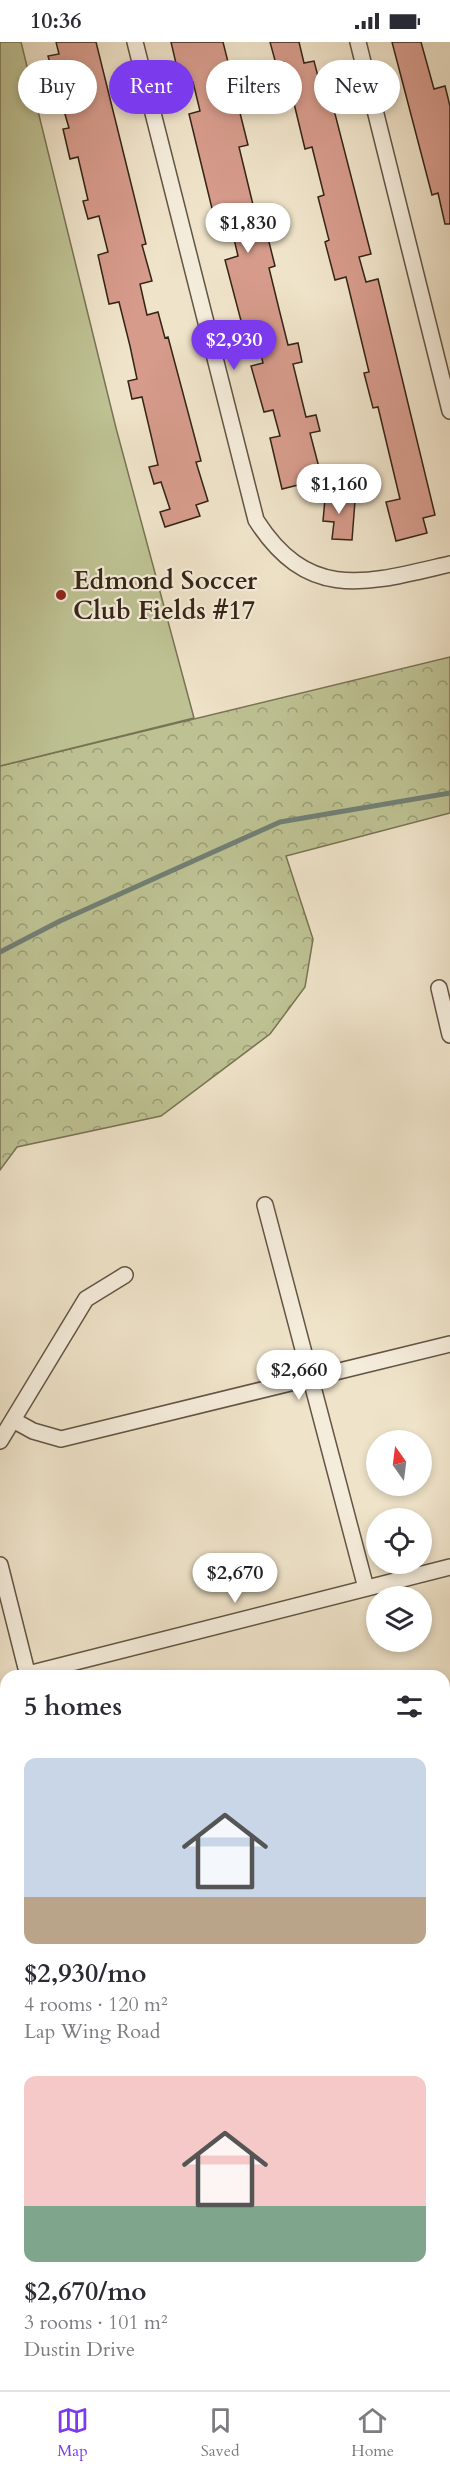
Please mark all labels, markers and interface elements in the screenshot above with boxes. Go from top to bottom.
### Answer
text: 10:36 [30,6,81,36]
chip: Buy [18,60,97,114]
chip: Rent [109,60,194,114]
chip: Filters [206,60,302,114]
chip: New [314,60,400,114]
pin: $1,830 [199,203,297,254]
text: $1,830 [219,209,277,236]
pin: $2,930 [185,320,283,371]
text: $2,930 [205,326,263,353]
pin: $1,160 [290,464,388,515]
text: $1,160 [310,470,368,497]
place label: Edmond Soccer Club Fields #17 [73,563,258,628]
marker: Edmond Soccer Club Fields #17 [54,588,68,602]
pin: $2,660 [250,1350,348,1401]
text: $2,660 [270,1356,328,1383]
north arrow [366,1430,432,1496]
map controls [366,1430,432,1652]
button: locate [366,1508,432,1574]
pin: $2,670 [186,1553,284,1604]
text: $2,670 [206,1559,264,1586]
button: layers [366,1586,432,1652]
text: 5 homes [24,1689,122,1724]
icon: filters [393,1690,426,1723]
icon: home [171,1797,279,1905]
text: $2,930/mo [24,1956,147,1991]
text: 4 rooms · 120 m² [24,1991,168,2018]
text: Lap Wing Road [24,2018,160,2045]
icon: home [171,2115,279,2223]
text: $2,670/mo [24,2274,147,2309]
text: 3 rooms · 101 m² [24,2309,168,2336]
text: Dustin Drive [24,2336,135,2363]
tab: Map [56,2404,89,2462]
tab: Saved [201,2404,239,2462]
tab: Home [351,2404,394,2462]

